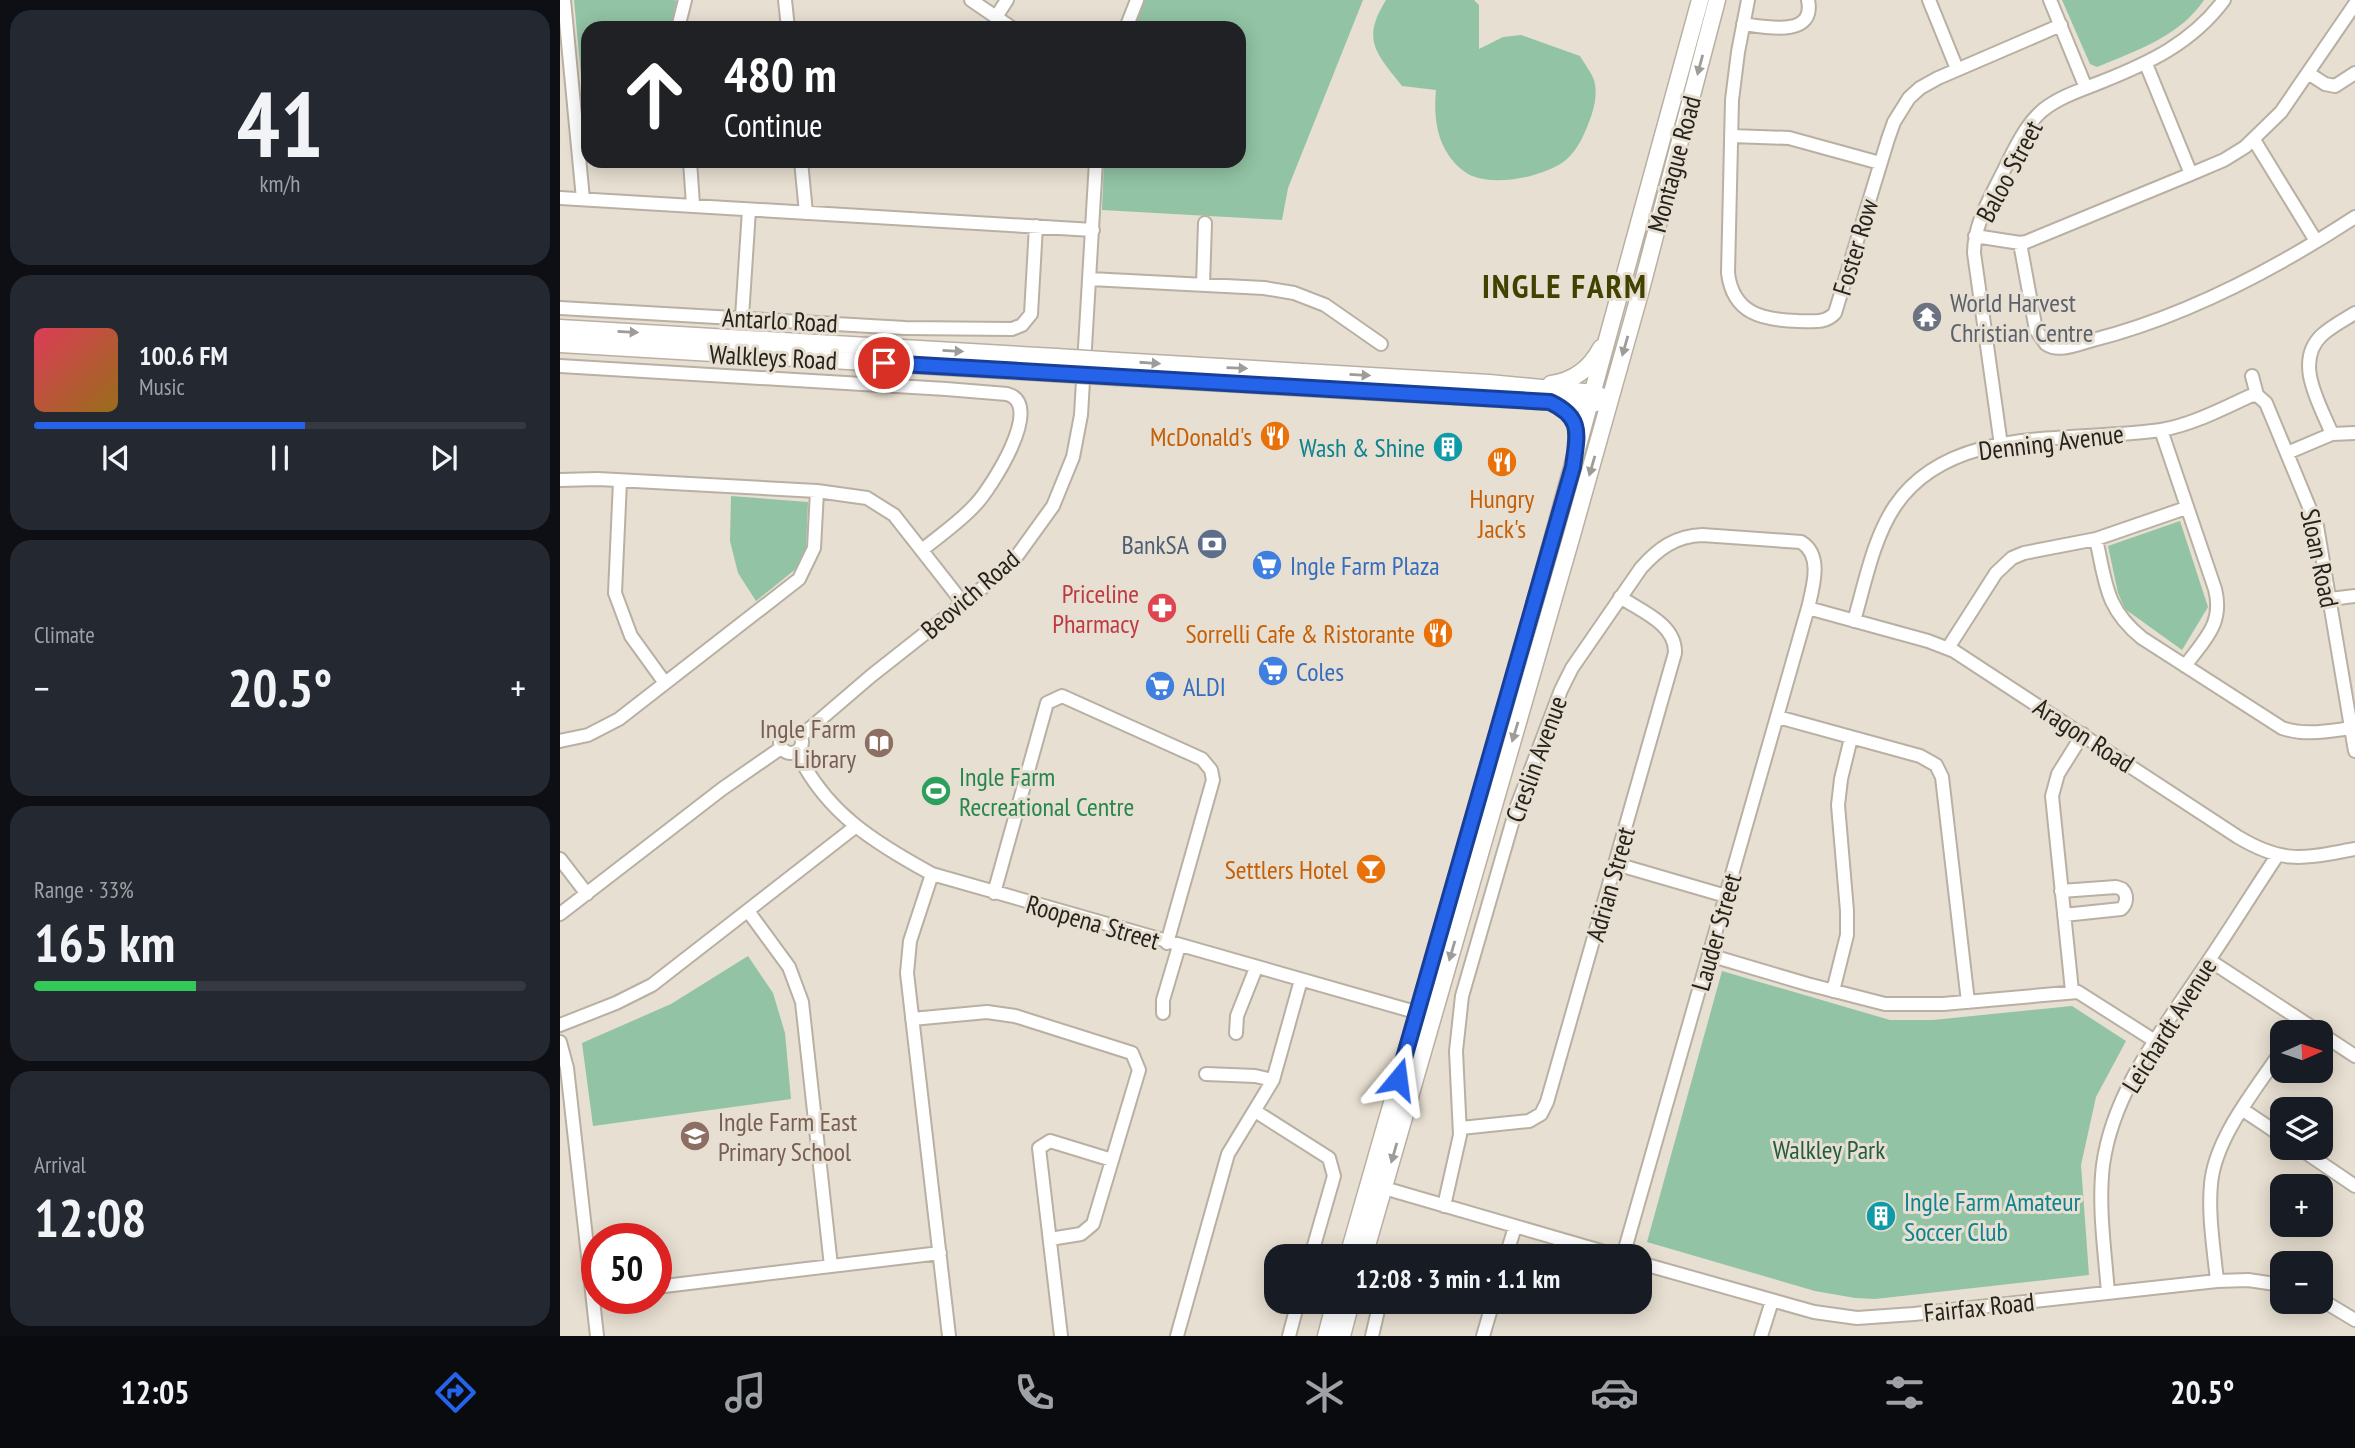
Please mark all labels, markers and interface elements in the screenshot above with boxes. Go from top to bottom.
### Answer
text: 480 m [724,42,837,106]
icon: ahead [609,49,700,140]
one-way arrow [1694,54,1705,76]
text: 41 [237,64,324,182]
street label: Montague Road [1640,92,1708,236]
text: Continue [724,104,823,146]
street label: Baloo Street [1968,114,2050,228]
text: km/h [260,169,300,198]
street label: Foster Row [1825,194,1885,299]
district label: INGLE FARM [1482,264,1648,307]
place label: World Harvest Christian Centre [1950,286,2093,349]
street label: Antarlo Road [721,300,839,340]
temple icon: World Harvest Christian Centre [1910,300,1944,334]
one-way arrow [617,327,639,338]
pin [854,333,914,393]
one-way arrow [1619,336,1630,358]
street label: Walkleys Road [708,337,838,377]
text: 100.6 FM [139,339,228,372]
icon: arrive [865,344,903,382]
one-way arrow [942,346,964,357]
one-way arrow [1139,358,1161,369]
one-way arrow [1226,362,1248,374]
one-way arrow [1349,370,1371,381]
text: Music [139,372,185,401]
street label: Denning Avenue [1976,417,2126,467]
restaurant icon: McDonald's [1258,419,1292,453]
place label: McDonald's [1150,420,1252,453]
building icon: Wash & Shine [1431,430,1465,464]
place label: Wash & Shine [1299,431,1425,464]
icon: previous [97,439,135,477]
icon: pause [261,439,299,477]
icon: next [425,439,463,477]
restaurant icon: Hungry Jack's [1485,445,1519,479]
one-way arrow [1586,456,1596,477]
place label: Hungry Jack's [1470,482,1535,545]
street label: Sloan Road [2293,506,2347,610]
bank icon: BankSA [1195,527,1229,561]
place label: BankSA [1121,528,1190,561]
street label: Beovich Road [914,542,1026,646]
supermarket icon: Ingle Farm Plaza [1250,548,1284,582]
place label: Ingle Farm Plaza [1290,549,1440,582]
place label: Priceline Pharmacy [1052,577,1139,640]
pharmacy icon: Priceline Pharmacy [1145,591,1179,625]
restaurant icon: Sorrelli Cafe & Ristorante [1421,616,1455,650]
place label: Sorrelli Cafe & Ristorante [1185,617,1415,650]
text: Climate [34,620,95,649]
text: 20.5° [228,654,332,721]
supermarket icon: Coles [1256,654,1290,688]
place label: Coles [1296,655,1344,688]
text: − [34,663,50,712]
text: + [510,663,526,712]
supermarket icon: ALDI [1143,669,1177,703]
place label: ALDI [1183,670,1226,703]
street label: Aragon Road [2027,690,2141,780]
street label: Creslin Avenue [1498,691,1574,827]
place label: Ingle Farm Library [760,712,856,775]
one-way arrow [1509,722,1519,743]
library icon: Ingle Farm Library [862,726,896,760]
place label: Ingle Farm Recreational Centre [959,760,1134,823]
sports icon: Ingle Farm Recreational Centre [919,774,953,808]
street label: Adrian Street [1578,823,1642,945]
bar icon: Settlers Hotel [1354,852,1388,886]
place label: Settlers Hotel [1225,853,1348,886]
street label: Lauder Street [1684,870,1748,994]
text: Range · 33% [34,875,134,904]
street label: Roopena Street [1023,887,1163,957]
text: 165 km [34,909,175,976]
one-way arrow [1446,940,1457,962]
street label: Leichardt Avenue [2114,951,2224,1099]
north arrow [2270,1020,2333,1083]
map controls [2270,1020,2333,1314]
position arrow [1361,1042,1435,1116]
button: layers [2270,1097,2333,1160]
place label: Ingle Farm East Primary School [718,1105,857,1168]
school or university icon: Ingle Farm East Primary School [678,1119,712,1153]
park label: Walkley Park [1773,1133,1885,1166]
one-way arrow [1389,1143,1399,1164]
text: Arrival [34,1150,86,1179]
button: + [2270,1174,2333,1237]
text: 12:08 [34,1184,146,1251]
place label: Ingle Farm Amateur Soccer Club [1904,1185,2081,1248]
building icon: Ingle Farm Amateur Soccer Club [1864,1199,1898,1233]
speed limit sign: 50 [581,1223,672,1314]
button: − [2270,1251,2333,1314]
text: 12:08 · 3 min · 1.1 km [1356,1262,1560,1295]
street label: Fairfax Road [1922,1285,2036,1329]
icon: directions [431,1368,480,1417]
icon: music [721,1368,770,1417]
icon: phone [1010,1368,1059,1417]
icon: climate [1300,1368,1349,1417]
icon: car [1590,1368,1639,1417]
icon: filters [1880,1368,1929,1417]
text: 12:05 [120,1371,190,1413]
text: 20.5° [2170,1371,2234,1413]

